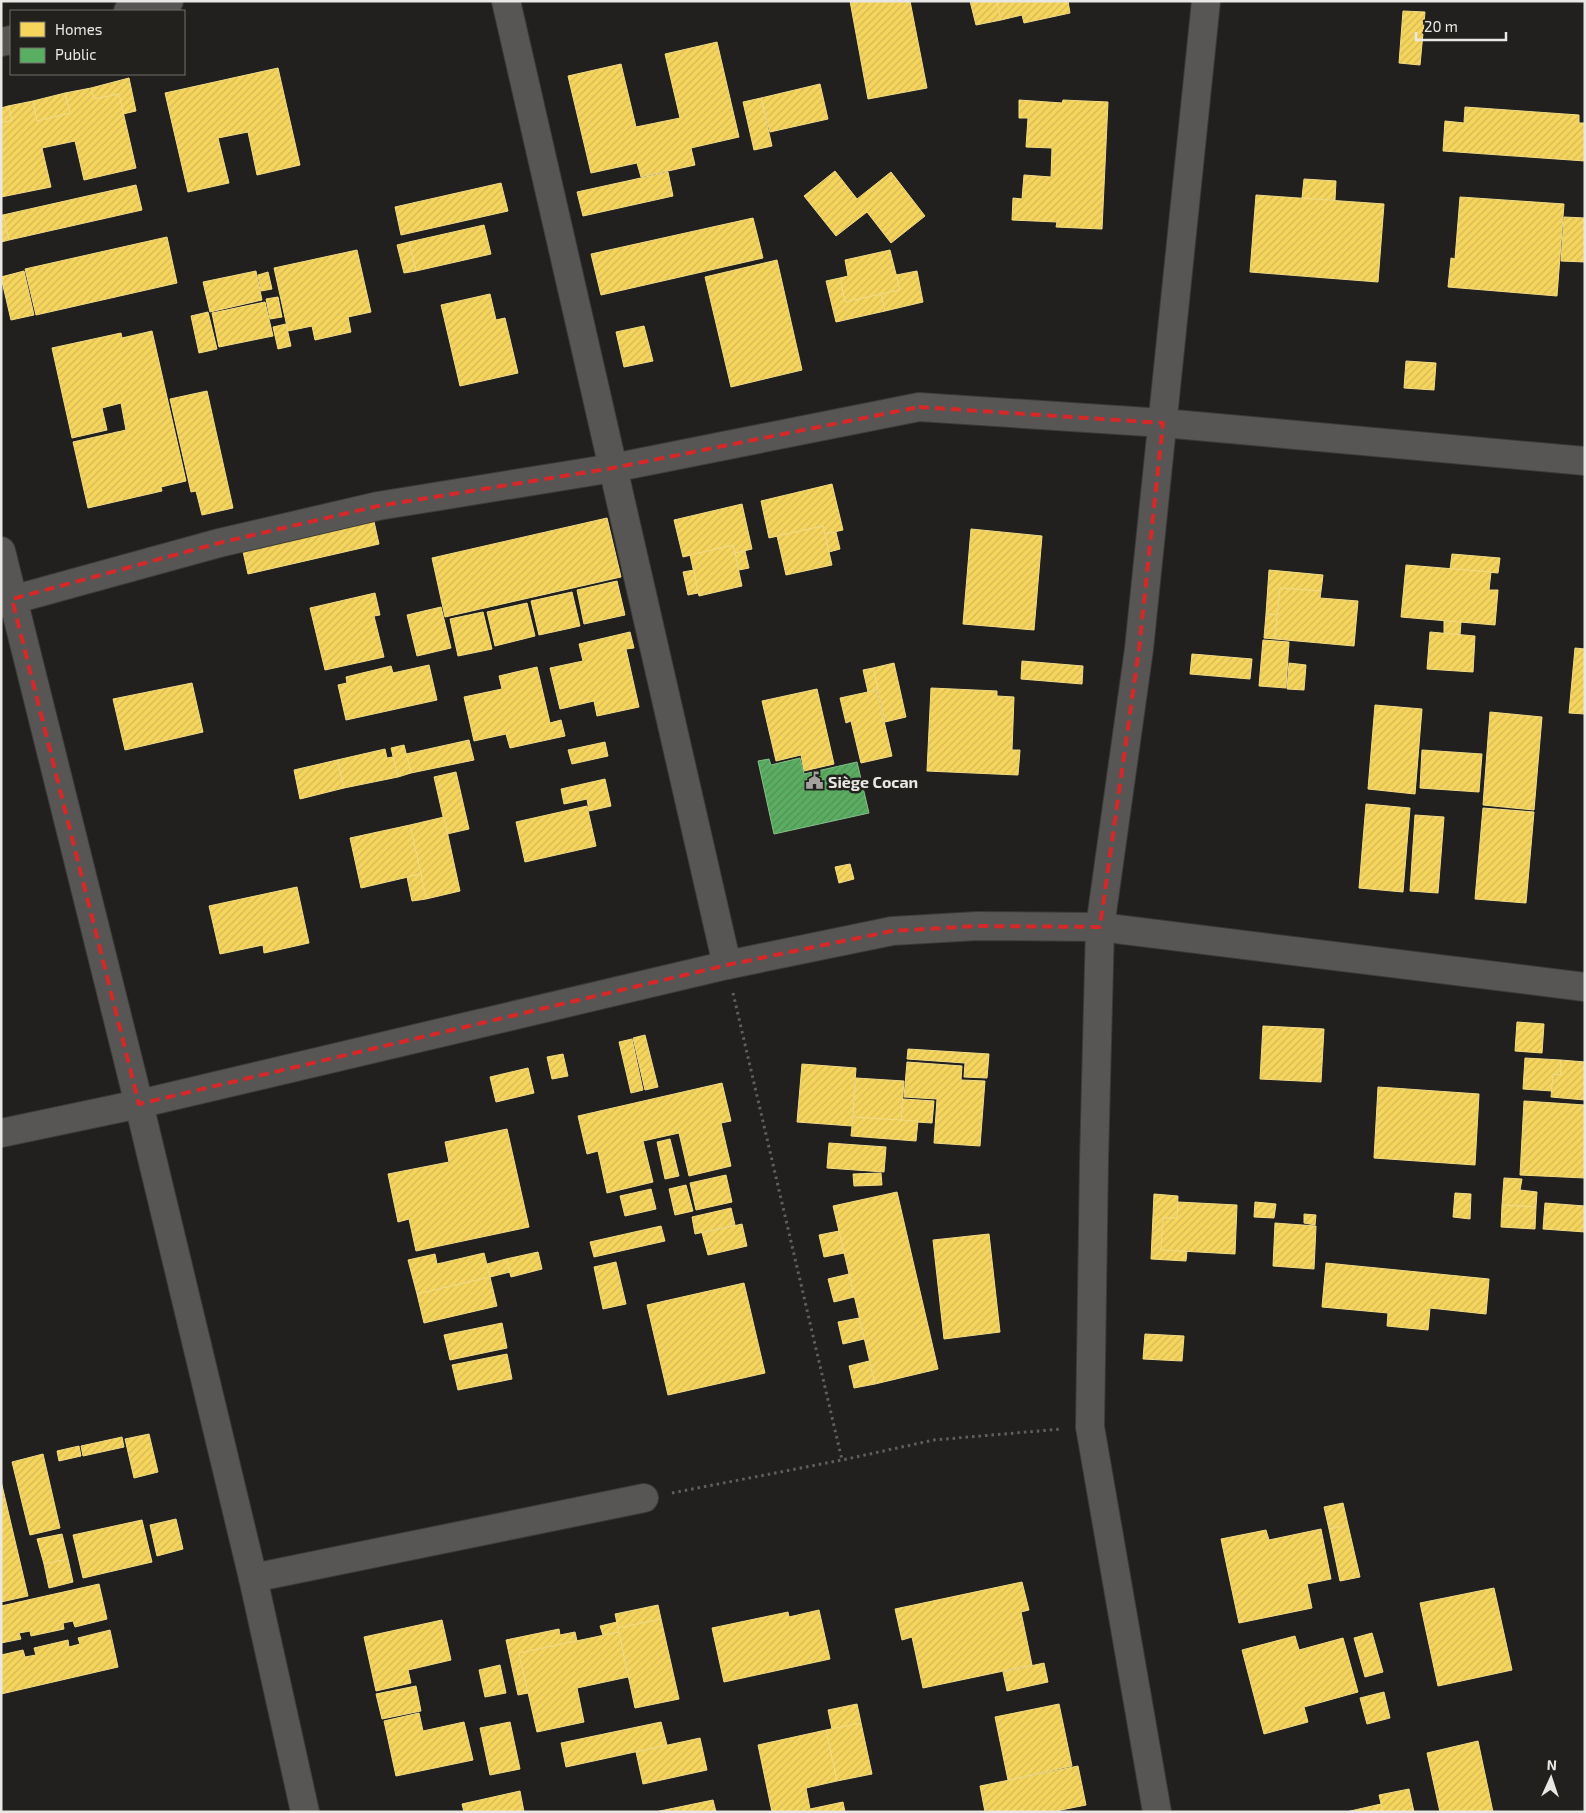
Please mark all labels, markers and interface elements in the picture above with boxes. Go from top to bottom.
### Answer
legend [10,10,185,75]
scale bar [1416,10,1506,42]
text: 20 m [1424,17,1458,35]
text: Homes [55,20,102,38]
text: Public [55,45,96,63]
public building icon: Siège Cocan [804,771,824,791]
place label: Siège Cocan [828,772,918,791]
north arrow [1526,1753,1576,1803]
text: N [1546,1756,1557,1773]

